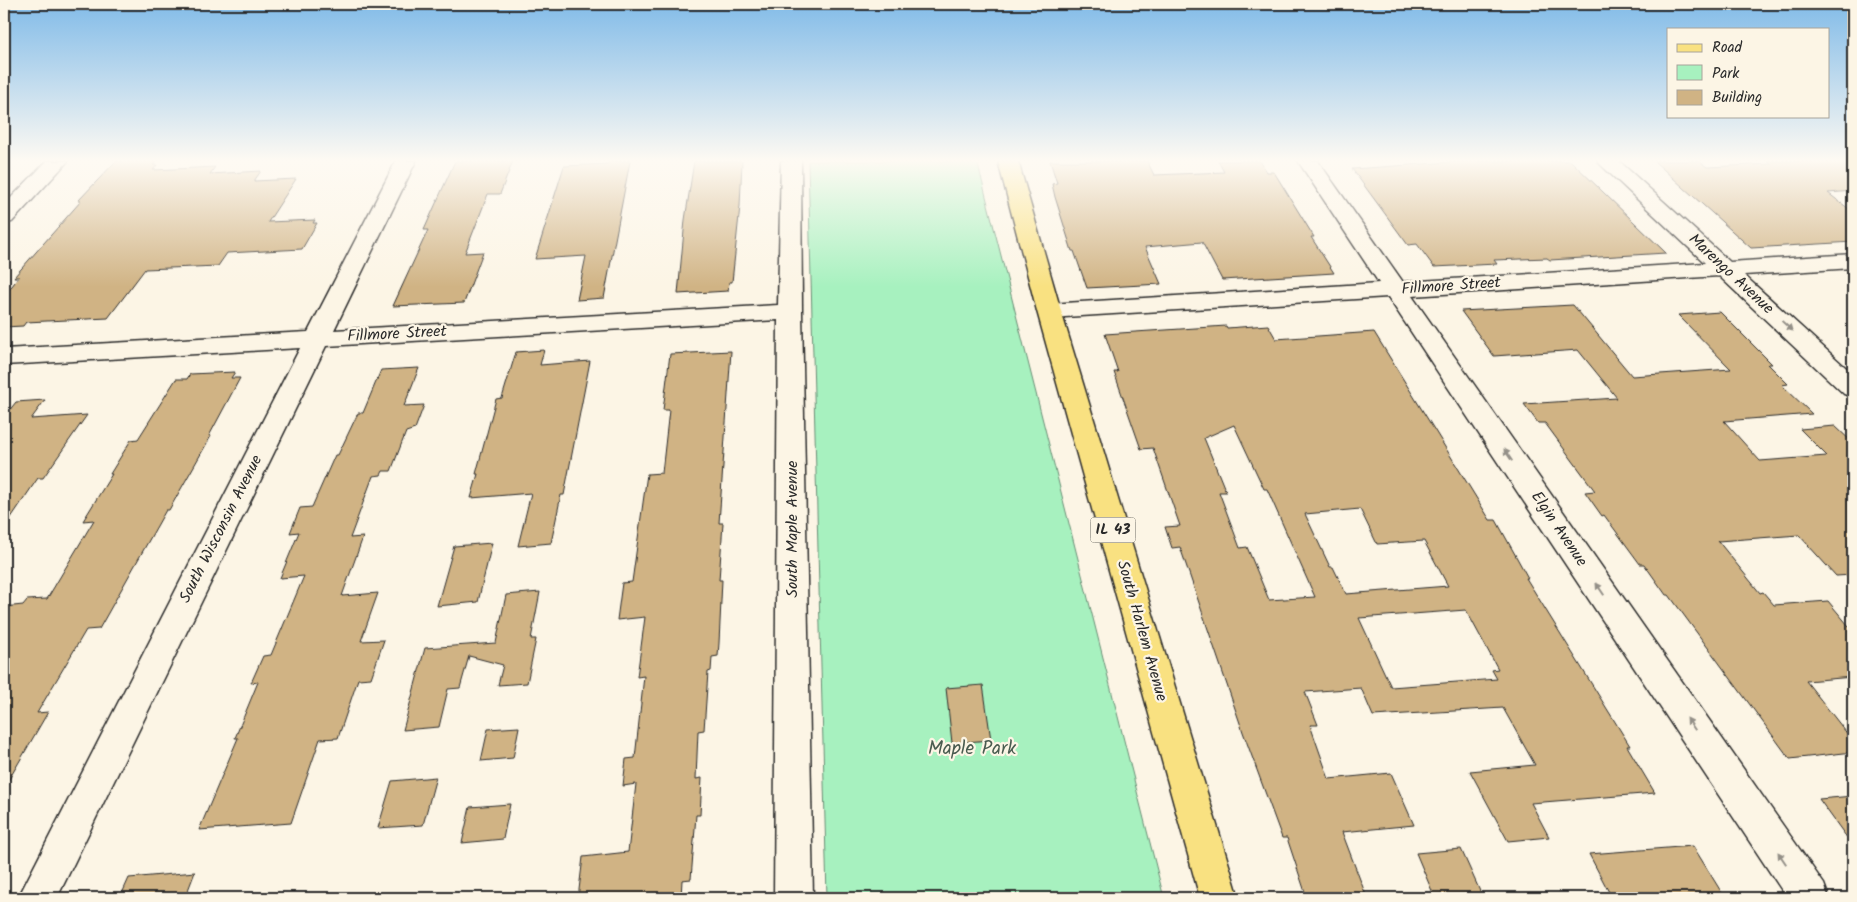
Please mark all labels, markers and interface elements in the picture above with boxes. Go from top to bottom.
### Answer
legend [1667,28,1830,118]
text: Road [1712,36,1743,60]
text: Park [1712,62,1740,86]
text: Building [1712,86,1762,110]
street label: Marengo Avenue [1682,228,1780,320]
street label: Fillmore Street [1400,270,1502,302]
street label: Fillmore Street [347,319,448,349]
one-way arrow [1781,320,1793,332]
one-way arrow [1503,448,1513,462]
street label: South Wisconsin Avenue [173,451,269,607]
street label: South Maple Avenue [780,460,805,598]
street label: Elgin Avenue [1524,486,1594,572]
road number: IL 43 [1090,518,1136,542]
street label: South Harlem Avenue [1110,558,1174,704]
one-way arrow [1595,582,1604,596]
one-way arrow [1686,717,1696,730]
park label: Maple Park [928,734,1016,764]
one-way arrow [1777,851,1787,865]

